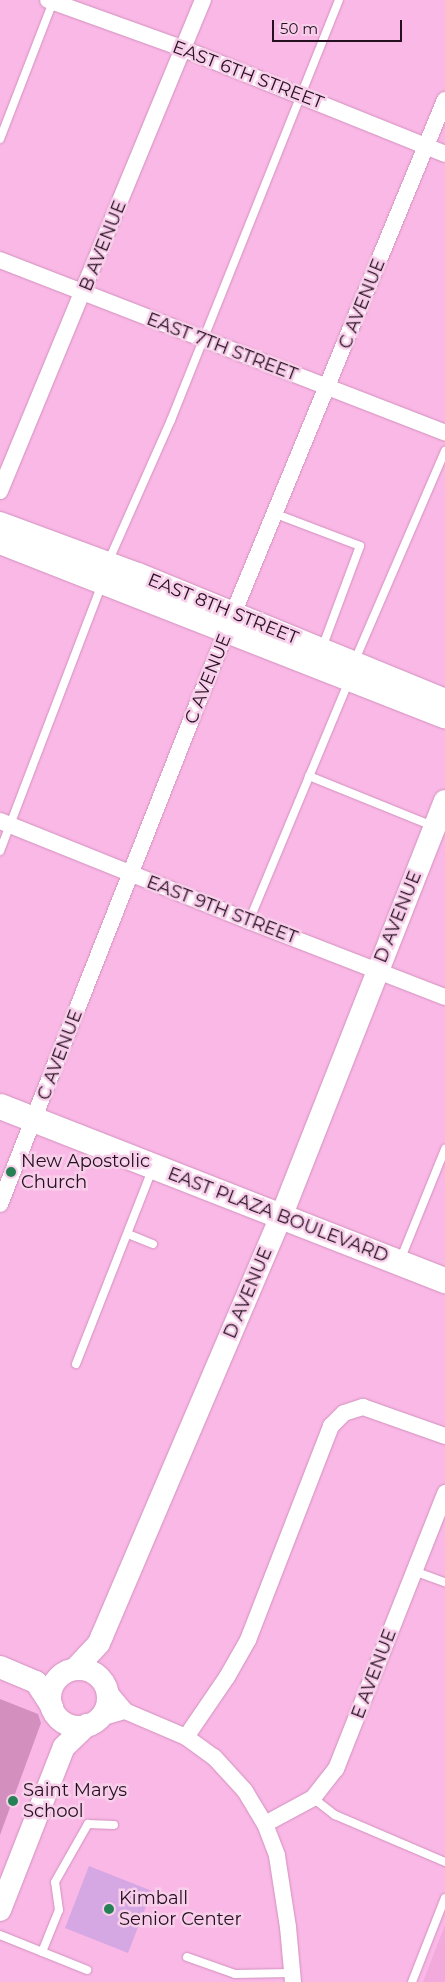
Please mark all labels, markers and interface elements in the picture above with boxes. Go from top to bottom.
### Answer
scale bar [275,10,405,42]
text: 50 m [280,19,318,38]
street label: EAST 6TH STREET [169,36,327,114]
street label: B AVENUE [75,198,131,294]
street label: C AVENUE [334,256,390,352]
street label: EAST 7TH STREET [144,308,300,386]
street label: EAST 8TH STREET [145,569,301,649]
street label: C AVENUE [180,631,236,727]
street label: D AVENUE [370,868,426,966]
street label: EAST 9TH STREET [144,871,300,949]
street label: C AVENUE [33,1007,87,1103]
place label: New Apostolic Church [21,1151,150,1194]
street label: EAST PLAZA BOULEVARD [165,1163,391,1267]
marker: New Apostolic Church [5,1166,17,1178]
street label: D AVENUE [219,1244,277,1342]
street label: E AVENUE [347,1626,401,1722]
place label: Saint Marys School [23,1780,127,1822]
marker: Saint Marys School [7,1795,19,1807]
place label: Kimball Senior Center [119,1888,242,1930]
marker: Kimball Senior Center [103,1903,115,1915]

